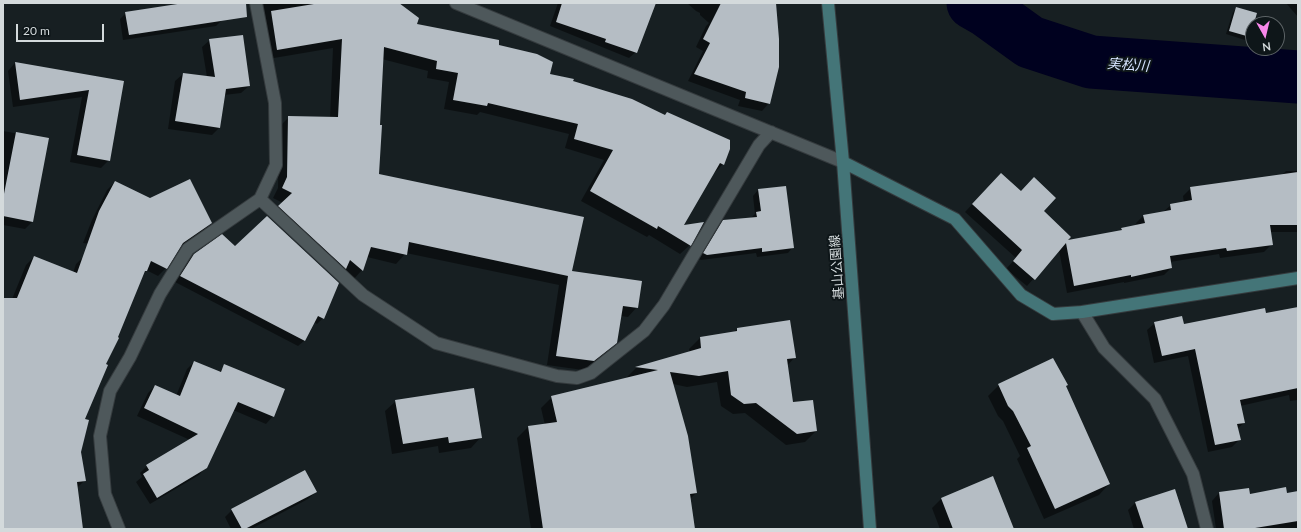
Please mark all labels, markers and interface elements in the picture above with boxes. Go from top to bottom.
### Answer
scale bar [18,16,106,42]
north arrow [1245,16,1285,56]
text: 20 m [23,23,50,38]
text: N [1262,40,1272,54]
water label: 実松川 [1106,55,1150,75]
street label: 基山公園線 [827,234,847,300]

